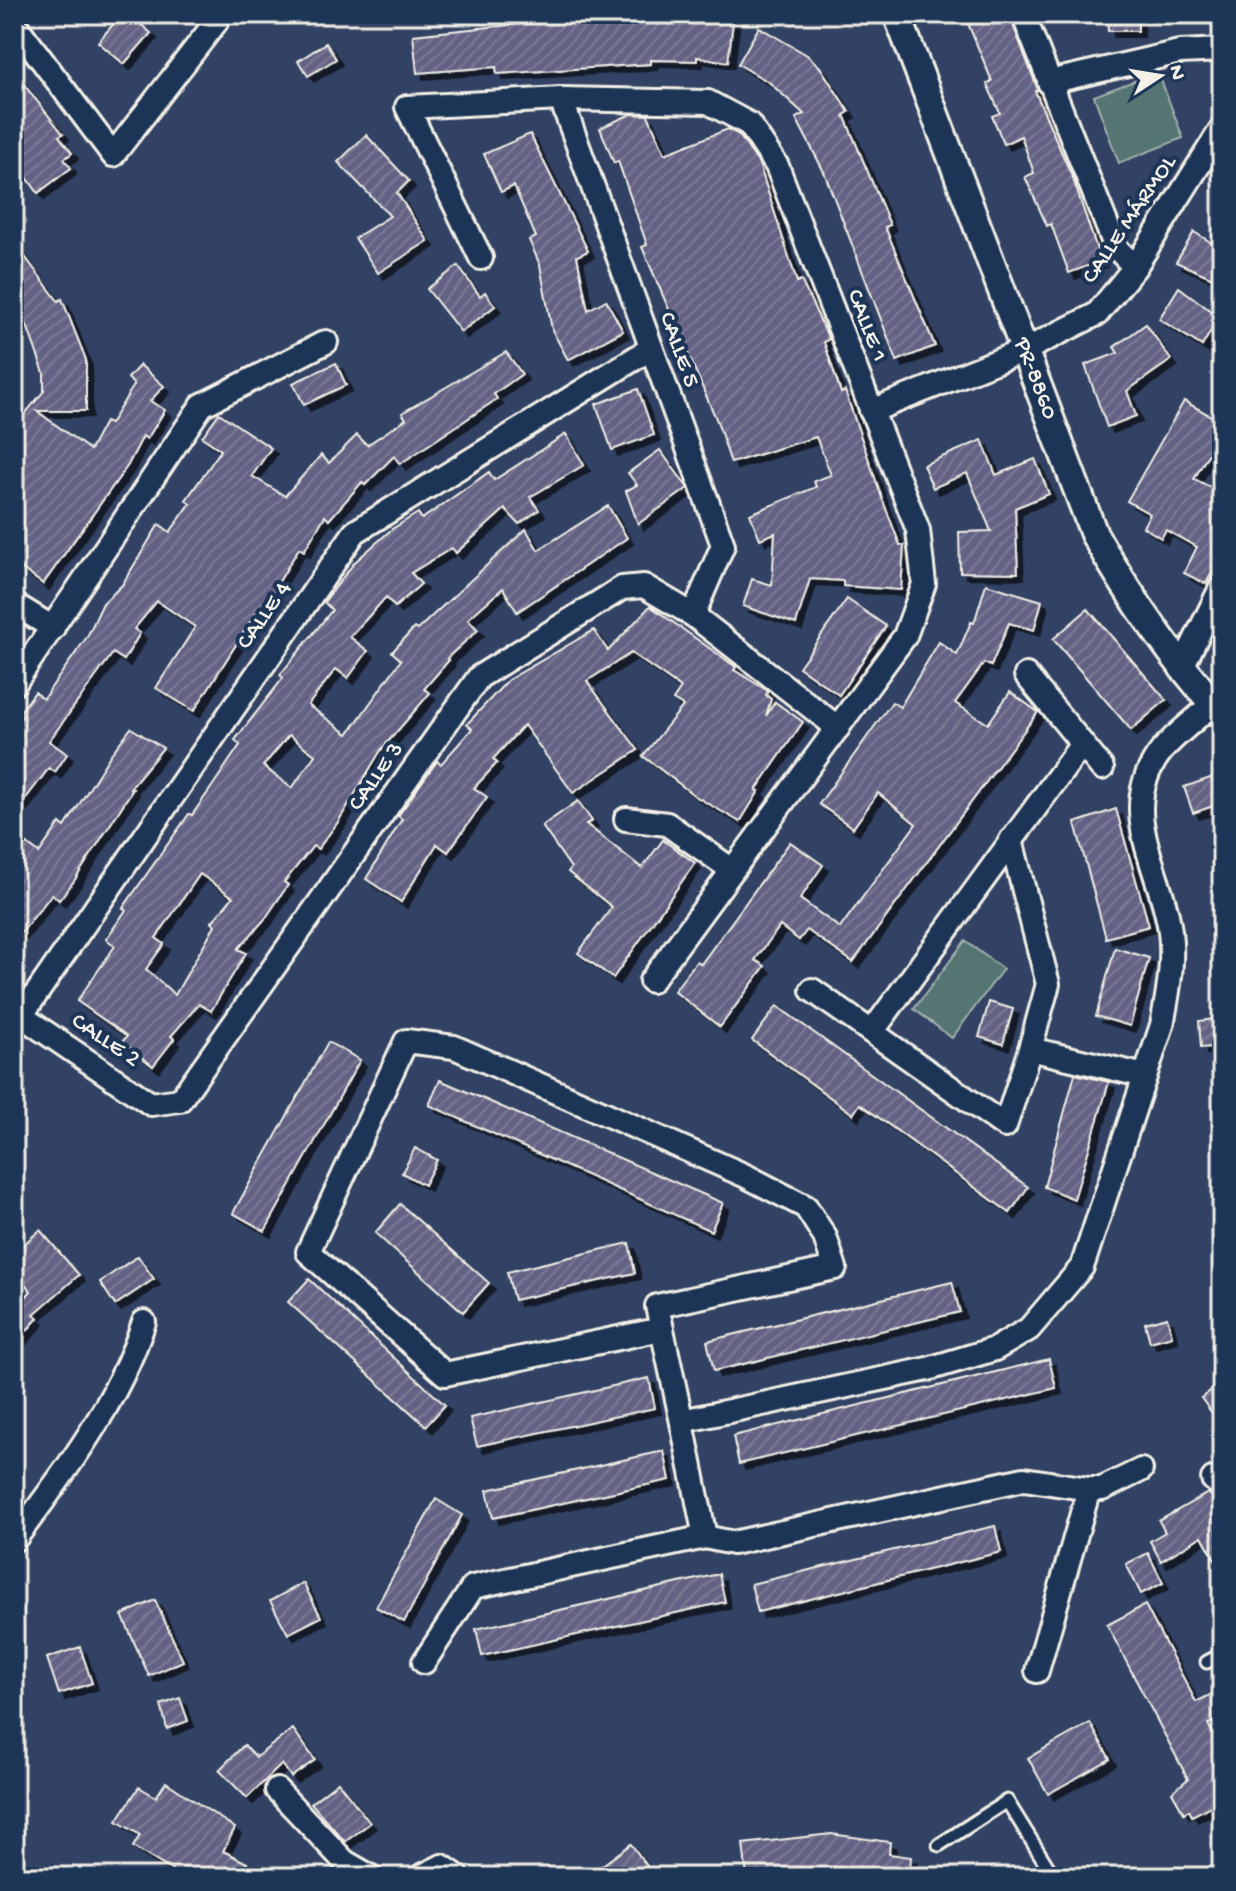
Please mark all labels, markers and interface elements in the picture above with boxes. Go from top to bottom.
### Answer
north arrow [1120,36,1200,116]
text: N [1161,63,1190,82]
street label: CALLE MÁRMOL [1076,149,1184,290]
street label: CALLE 1 [839,286,893,366]
street label: CALLE 5 [651,308,705,392]
street label: PR-8860 [1006,333,1064,424]
street label: CALLE 4 [231,576,299,656]
street label: CALLE 3 [343,737,411,817]
street label: CALLE 2 [65,1007,145,1075]

